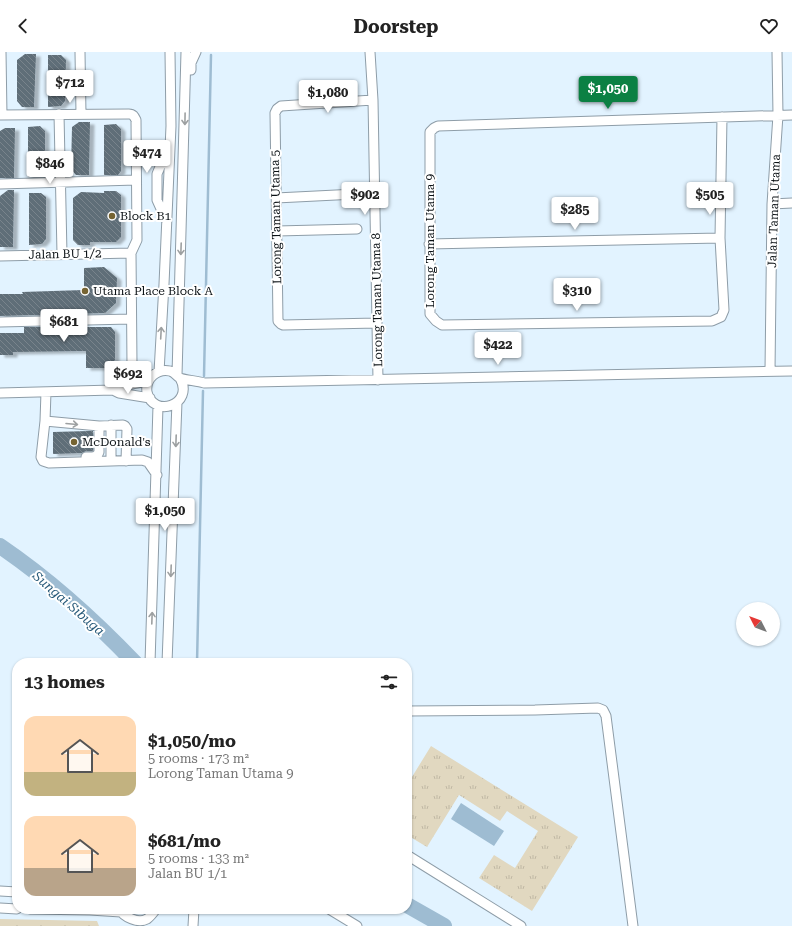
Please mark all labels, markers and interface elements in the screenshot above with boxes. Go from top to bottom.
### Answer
icon: back [12,15,34,37]
icon: heart [758,15,780,37]
text: Doorstep [354,16,439,37]
pin: $712 [46,70,94,104]
text: $712 [55,75,85,90]
pin: $1,050 [575,76,641,110]
pin: $1,080 [295,80,361,114]
text: $1,050 [588,81,628,96]
text: $1,080 [308,85,348,100]
one-way arrow [181,112,189,125]
pin: $474 [123,140,171,174]
text: $474 [132,145,162,160]
street label: Lorong Taman Utama 5 [268,149,284,284]
pin: $846 [26,151,74,185]
street label: Jalan Taman Utama [765,153,783,268]
text: $846 [35,156,65,171]
street label: Lorong Taman Utama 9 [423,174,437,308]
pin: $902 [341,182,389,216]
pin: $505 [686,182,734,216]
text: $902 [350,187,380,202]
text: $505 [695,187,725,202]
pin: $285 [551,197,599,231]
text: $285 [560,202,590,217]
place label: Block B1 [120,209,171,223]
marker: Block B1 [107,211,117,221]
street label: Lorong Taman Utama 8 [369,232,385,367]
one-way arrow [177,242,185,255]
street label: Jalan BU 1/2 [28,246,102,262]
pin: $310 [553,278,601,312]
text: $310 [562,283,592,298]
place label: Utama Place Block A [93,284,213,298]
marker: Utama Place Block A [80,286,90,296]
pin: $681 [40,309,88,343]
text: $681 [49,314,79,329]
one-way arrow [158,327,165,340]
pin: $422 [474,332,522,366]
text: $422 [483,337,513,352]
pin: $692 [104,361,152,395]
text: $692 [113,366,143,381]
one-way arrow [65,420,78,427]
one-way arrow [172,434,180,447]
place label: McDonald's [82,435,151,449]
marker: McDonald's [69,437,79,447]
pin: $1,050 [132,498,198,532]
text: $1,050 [145,503,185,518]
one-way arrow [167,564,174,577]
water label: Sungai Sibuga [29,568,108,639]
north arrow [736,602,780,646]
map controls [736,602,780,646]
one-way arrow [148,612,156,625]
icon: filters [378,671,400,693]
text: 13 homes [24,672,105,692]
text: $1,050/mo [148,731,236,751]
icon: home [56,732,104,780]
text: 5 rooms · 173 m² [148,751,249,766]
text: Lorong Taman Utama 9 [148,766,293,781]
text: $681/mo [148,831,221,851]
icon: home [56,832,104,880]
text: 5 rooms · 133 m² [148,851,249,866]
text: Jalan BU 1/1 [148,866,227,881]

